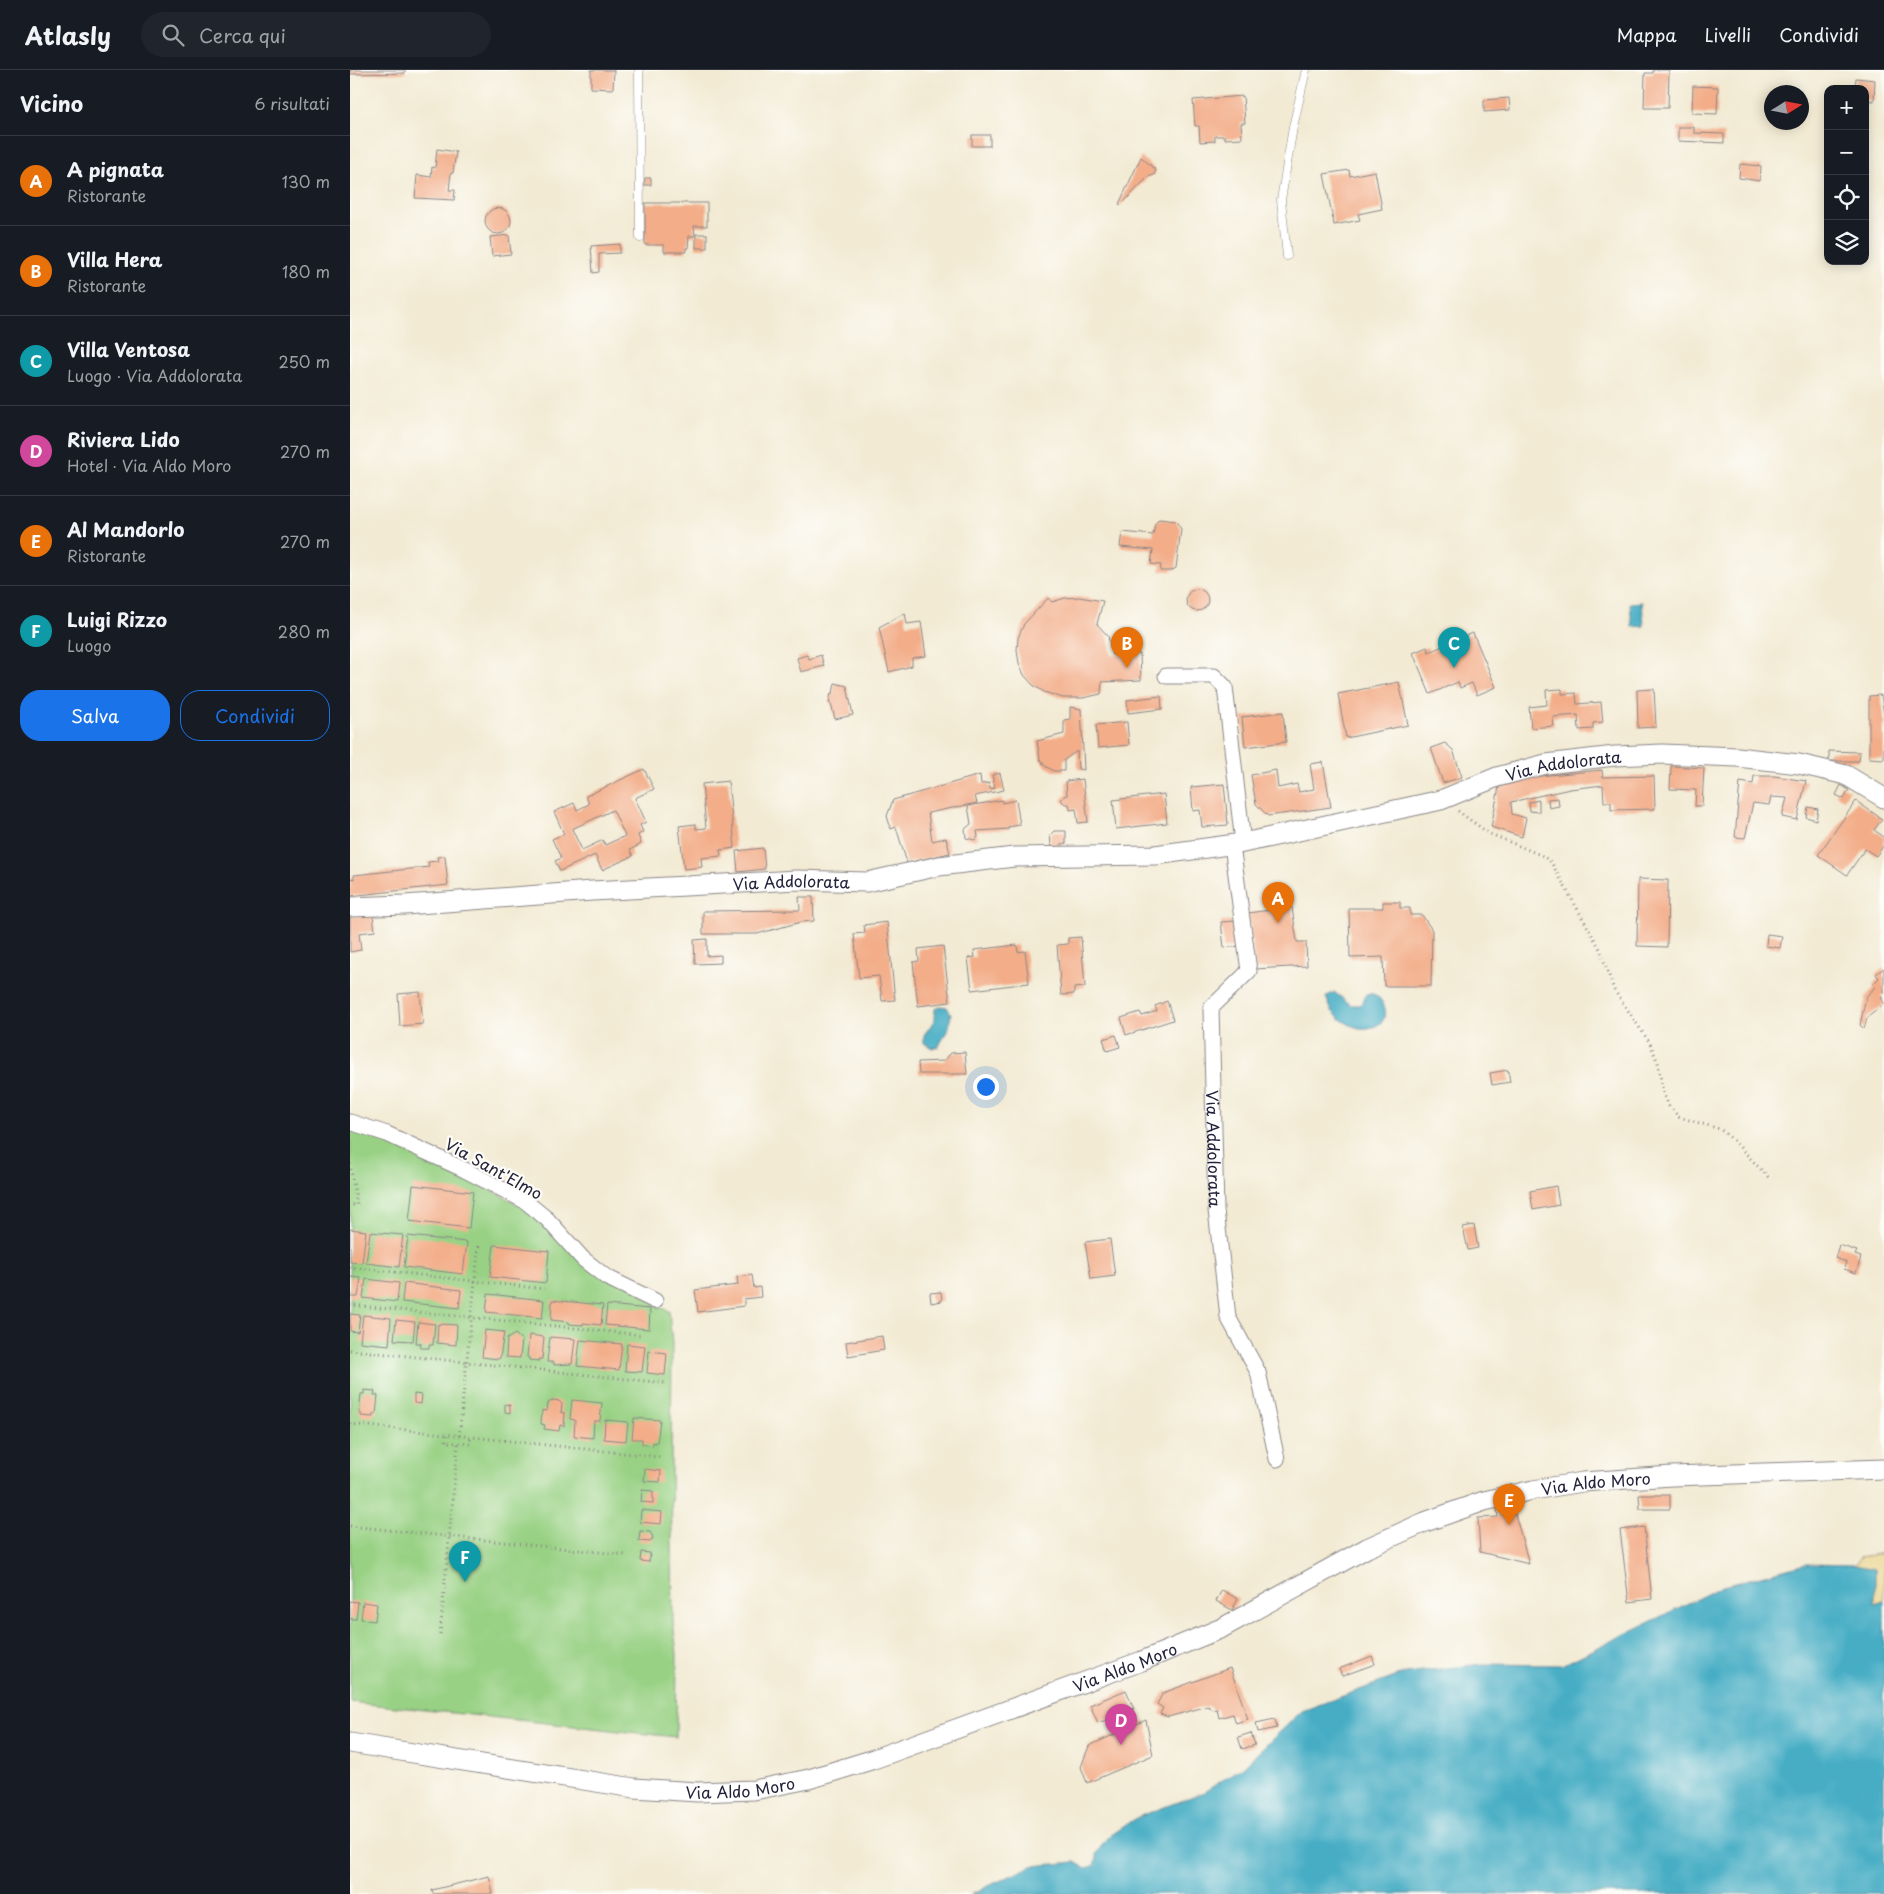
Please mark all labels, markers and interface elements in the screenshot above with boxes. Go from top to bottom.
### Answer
search box [141,12,491,57]
text: Atlasly [25,17,111,53]
icon: search [159,21,187,49]
text: Cerca qui [199,21,286,49]
text: Mappa [1617,21,1677,48]
text: Livelli [1705,21,1751,48]
text: Condividi [1779,21,1859,48]
north arrow [1764,85,1809,130]
map controls [1824,85,1869,265]
button: + [1824,85,1869,130]
text: Vicino [20,87,83,119]
text: 6 risultati [254,91,330,115]
button: − [1824,130,1869,175]
text: A pignata [67,155,164,183]
text: A [30,169,42,193]
text: 130 m [282,169,330,193]
button: locate [1824,175,1869,220]
text: Ristorante [67,183,146,207]
button: layers [1824,220,1869,265]
text: Villa Hera [67,245,162,273]
text: B [31,259,41,283]
text: 180 m [282,259,330,283]
text: Ristorante [67,273,146,297]
text: Villa Ventosa [67,335,190,363]
text: C [30,349,42,373]
text: 250 m [279,349,330,373]
text: Luogo · Via Addolorata [67,363,242,387]
text: Riviera Lido [67,425,180,453]
text: D [30,439,42,463]
text: 270 m [280,439,330,463]
text: Hotel · Via Aldo Moro [67,453,231,477]
text: Al Mandorlo [67,515,185,543]
text: E [31,529,41,553]
text: 270 m [280,529,330,553]
text: Ristorante [67,543,146,567]
text: Luigi Rizzo [67,605,167,633]
text: F [31,619,41,643]
text: 280 m [278,619,330,643]
pin: B [1111,627,1143,668]
pin: C [1438,627,1470,668]
text: Luogo [67,633,111,657]
button: Salva [20,690,170,741]
button: Condividi [180,690,330,741]
street label: Via Addolorata [1503,744,1623,786]
street label: Via Addolorata [732,868,851,895]
pin: A [1262,882,1294,923]
your location [973,1074,999,1100]
street label: Via Addolorata [1201,1090,1228,1208]
street label: Via Sant'Elmo [441,1131,547,1205]
street label: Via Aldo Moro [1539,1465,1651,1501]
pin: E [1493,1484,1525,1525]
pin: F [449,1541,481,1582]
street label: Via Aldo Moro [1069,1636,1181,1697]
pin: D [1105,1704,1137,1745]
street label: Via Aldo Moro [685,1770,797,1804]

